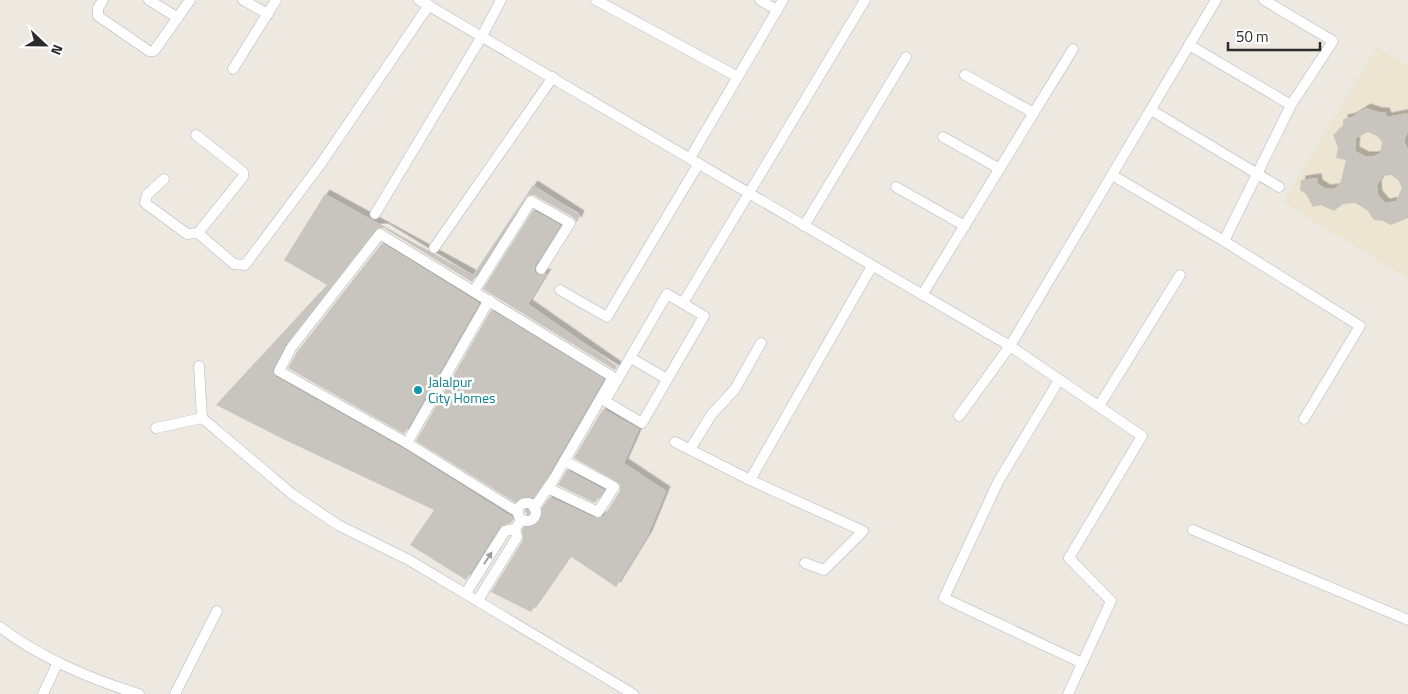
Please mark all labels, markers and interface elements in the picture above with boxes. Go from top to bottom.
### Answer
north arrow [20,20,70,70]
scale bar [1228,20,1320,52]
text: 50 m [1236,25,1269,48]
text: N [46,42,69,58]
place label: Jalalpur City Homes [428,371,496,408]
marker: Jalalpur City Homes [412,384,424,396]
one-way arrow [484,551,493,564]

